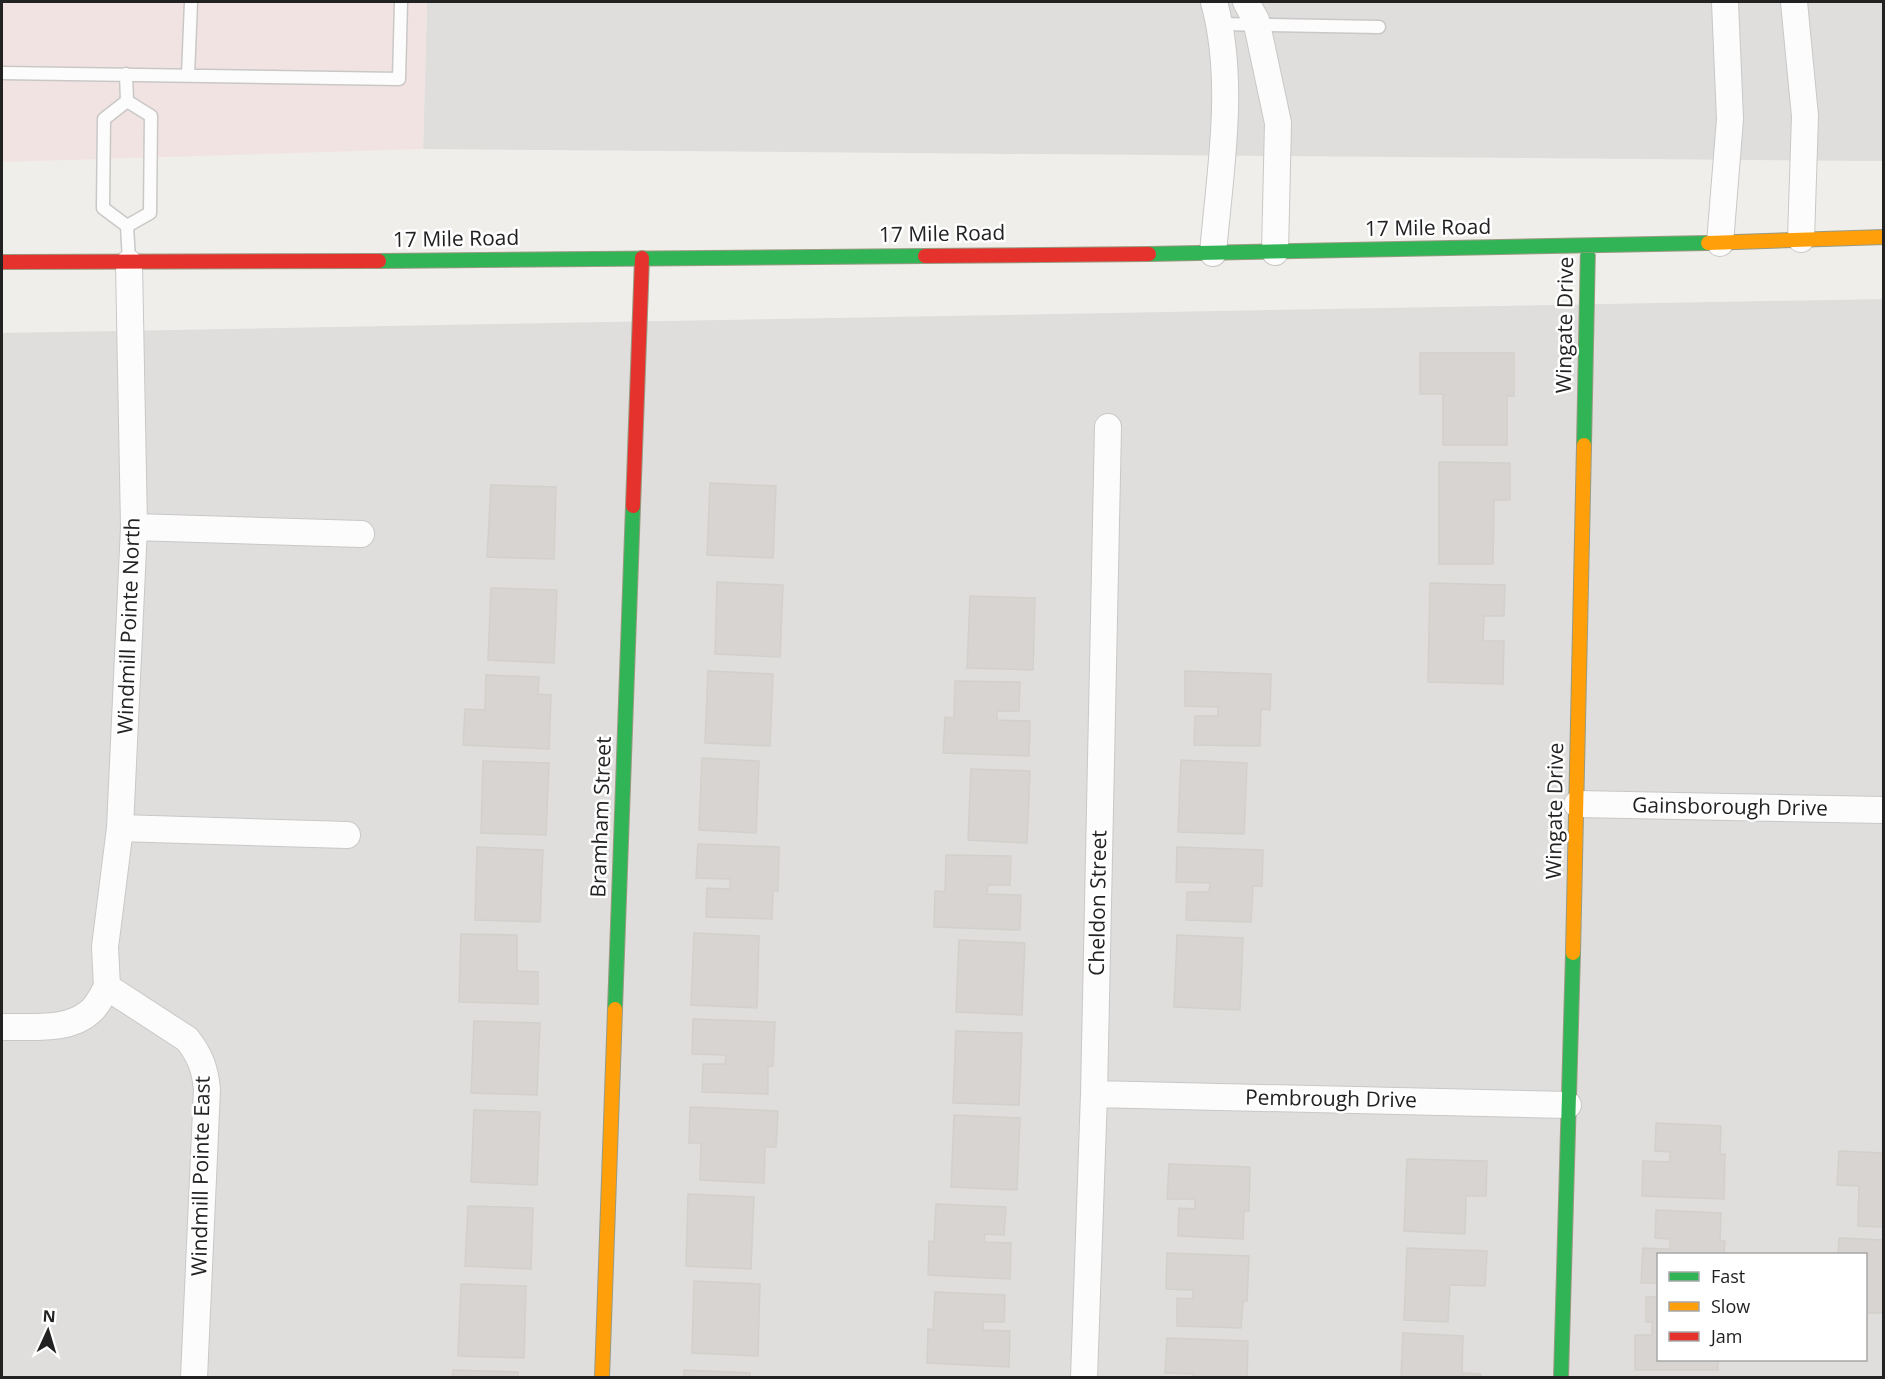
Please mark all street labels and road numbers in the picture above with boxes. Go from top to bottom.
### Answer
street label: 17 Mile Road [1365,212,1491,242]
street label: 17 Mile Road [879,218,1005,248]
street label: 17 Mile Road [393,223,519,253]
street label: Wingate Drive [1549,256,1579,394]
street label: Windmill Pointe North [110,517,146,735]
street label: Bramham Street [583,736,617,898]
street label: Wingate Drive [1539,742,1569,880]
street label: Gainsborough Drive [1632,790,1828,822]
street label: Cheldon Street [1082,830,1112,976]
street label: Windmill Pointe East [184,1076,216,1276]
street label: Pembrough Drive [1245,1083,1417,1113]

